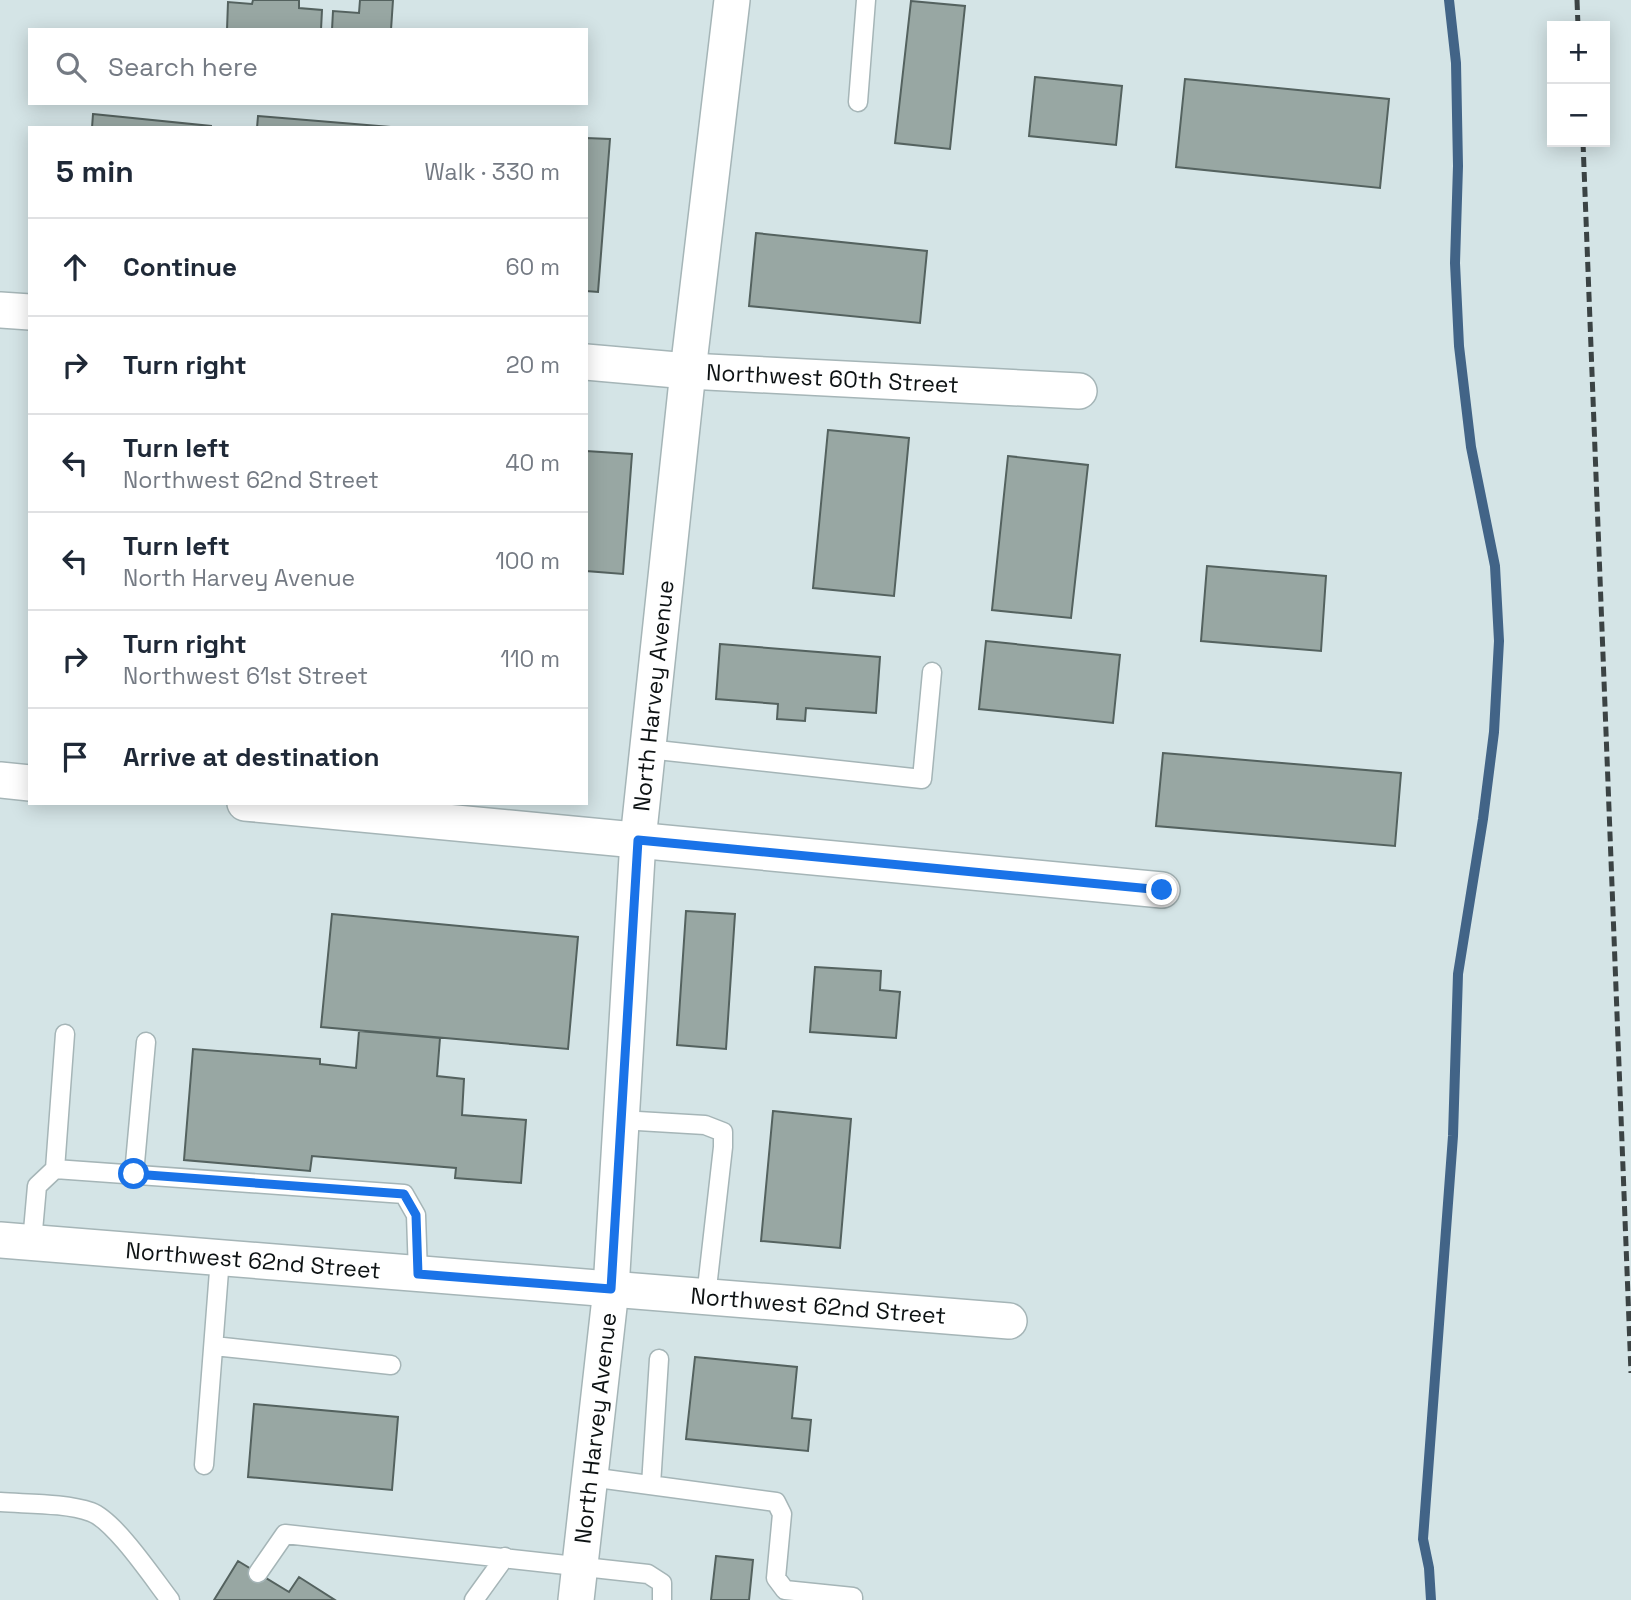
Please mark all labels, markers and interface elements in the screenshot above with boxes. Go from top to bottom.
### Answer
map controls [1547,21,1610,147]
button: + [1547,21,1610,84]
search box [28,28,588,105]
icon: search [52,48,90,86]
text: Search here [108,50,258,84]
button: − [1547,84,1610,147]
text: 5 min [56,152,134,191]
text: Walk · 330 m [425,157,560,187]
icon: ahead [56,248,94,286]
text: Continue [123,250,237,284]
text: 60 m [505,252,560,282]
icon: right [56,346,94,384]
text: Turn right [123,348,247,382]
text: 20 m [506,350,560,380]
street label: Northwest 60th Street [705,357,959,400]
text: Turn left [123,431,230,465]
icon: left [56,444,94,482]
text: 40 m [505,448,560,478]
text: Northwest 62nd Street [123,465,379,495]
text: Turn left [123,529,230,563]
icon: left [56,542,94,580]
text: 100 m [495,546,560,576]
text: North Harvey Avenue [123,563,355,593]
street label: North Harvey Avenue [626,578,681,813]
text: Turn right [123,627,247,661]
icon: right [56,640,94,678]
text: 110 m [500,644,560,674]
text: Northwest 61st Street [123,661,368,691]
icon: arrive [56,738,94,776]
text: Arrive at destination [123,740,380,774]
route end [1146,874,1177,905]
route start [118,1158,149,1189]
street label: Northwest 62nd Street [124,1235,382,1286]
street label: Northwest 62nd Street [690,1281,947,1331]
street label: North Harvey Avenue [567,1311,623,1545]

